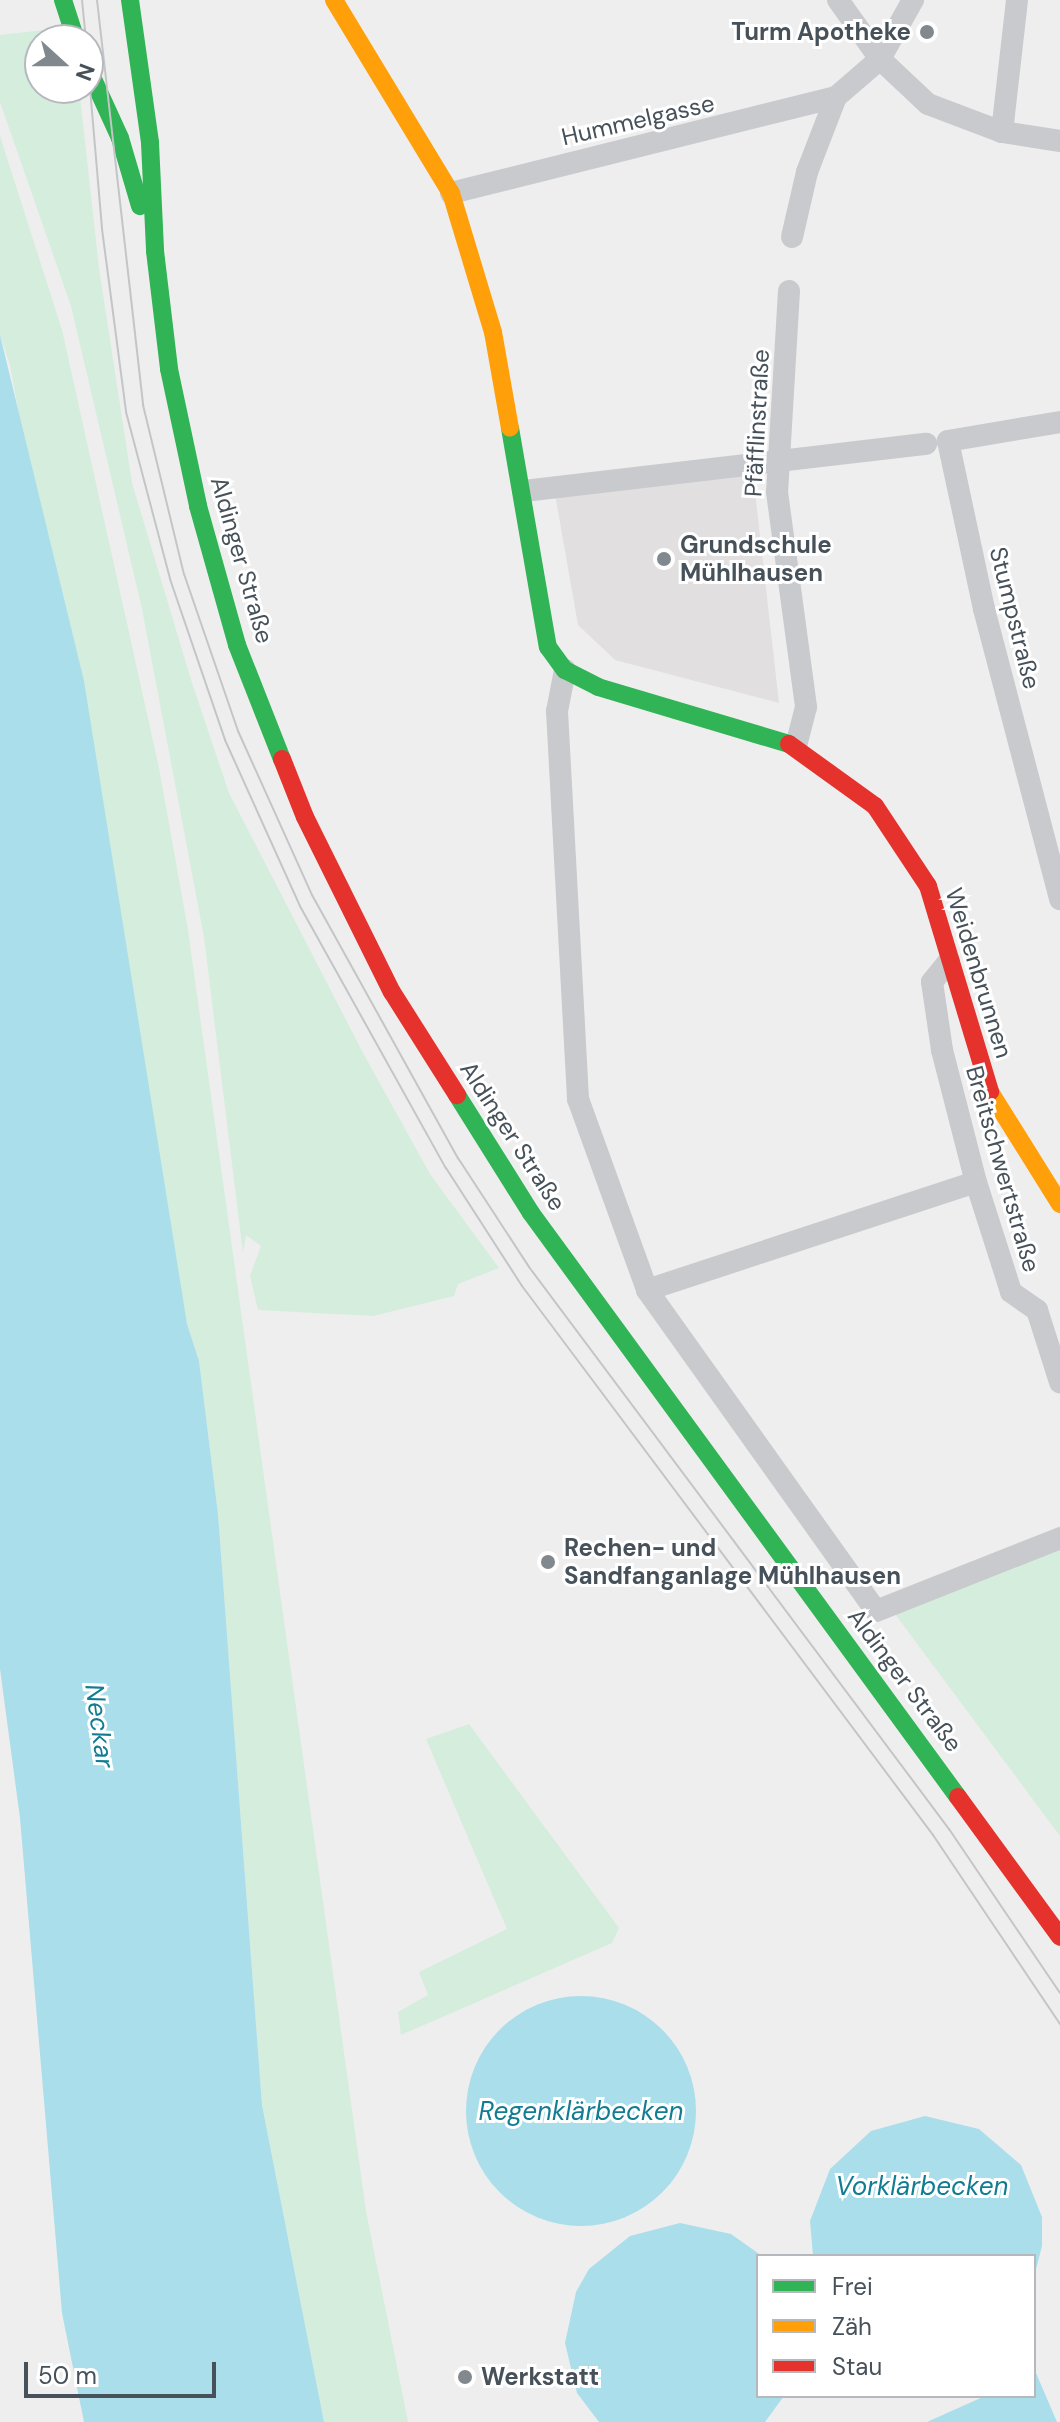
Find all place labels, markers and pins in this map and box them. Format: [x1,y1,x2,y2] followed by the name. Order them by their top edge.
[731,18,911,46] place label: Turm Apotheke
[918,23,936,41] marker: Turm Apotheke
[680,531,832,587] place label: Grundschule Mühlhausen
[655,550,673,568] marker: Grundschule Mühlhausen
[564,1534,901,1590] place label: Rechen- und Sandfanganlage Mühlhausen
[539,1553,557,1571] marker: Rechen- und Sandfanganlage Mühlhausen
[481,2363,599,2391] place label: Werkstatt
[456,2368,474,2386] marker: Werkstatt

